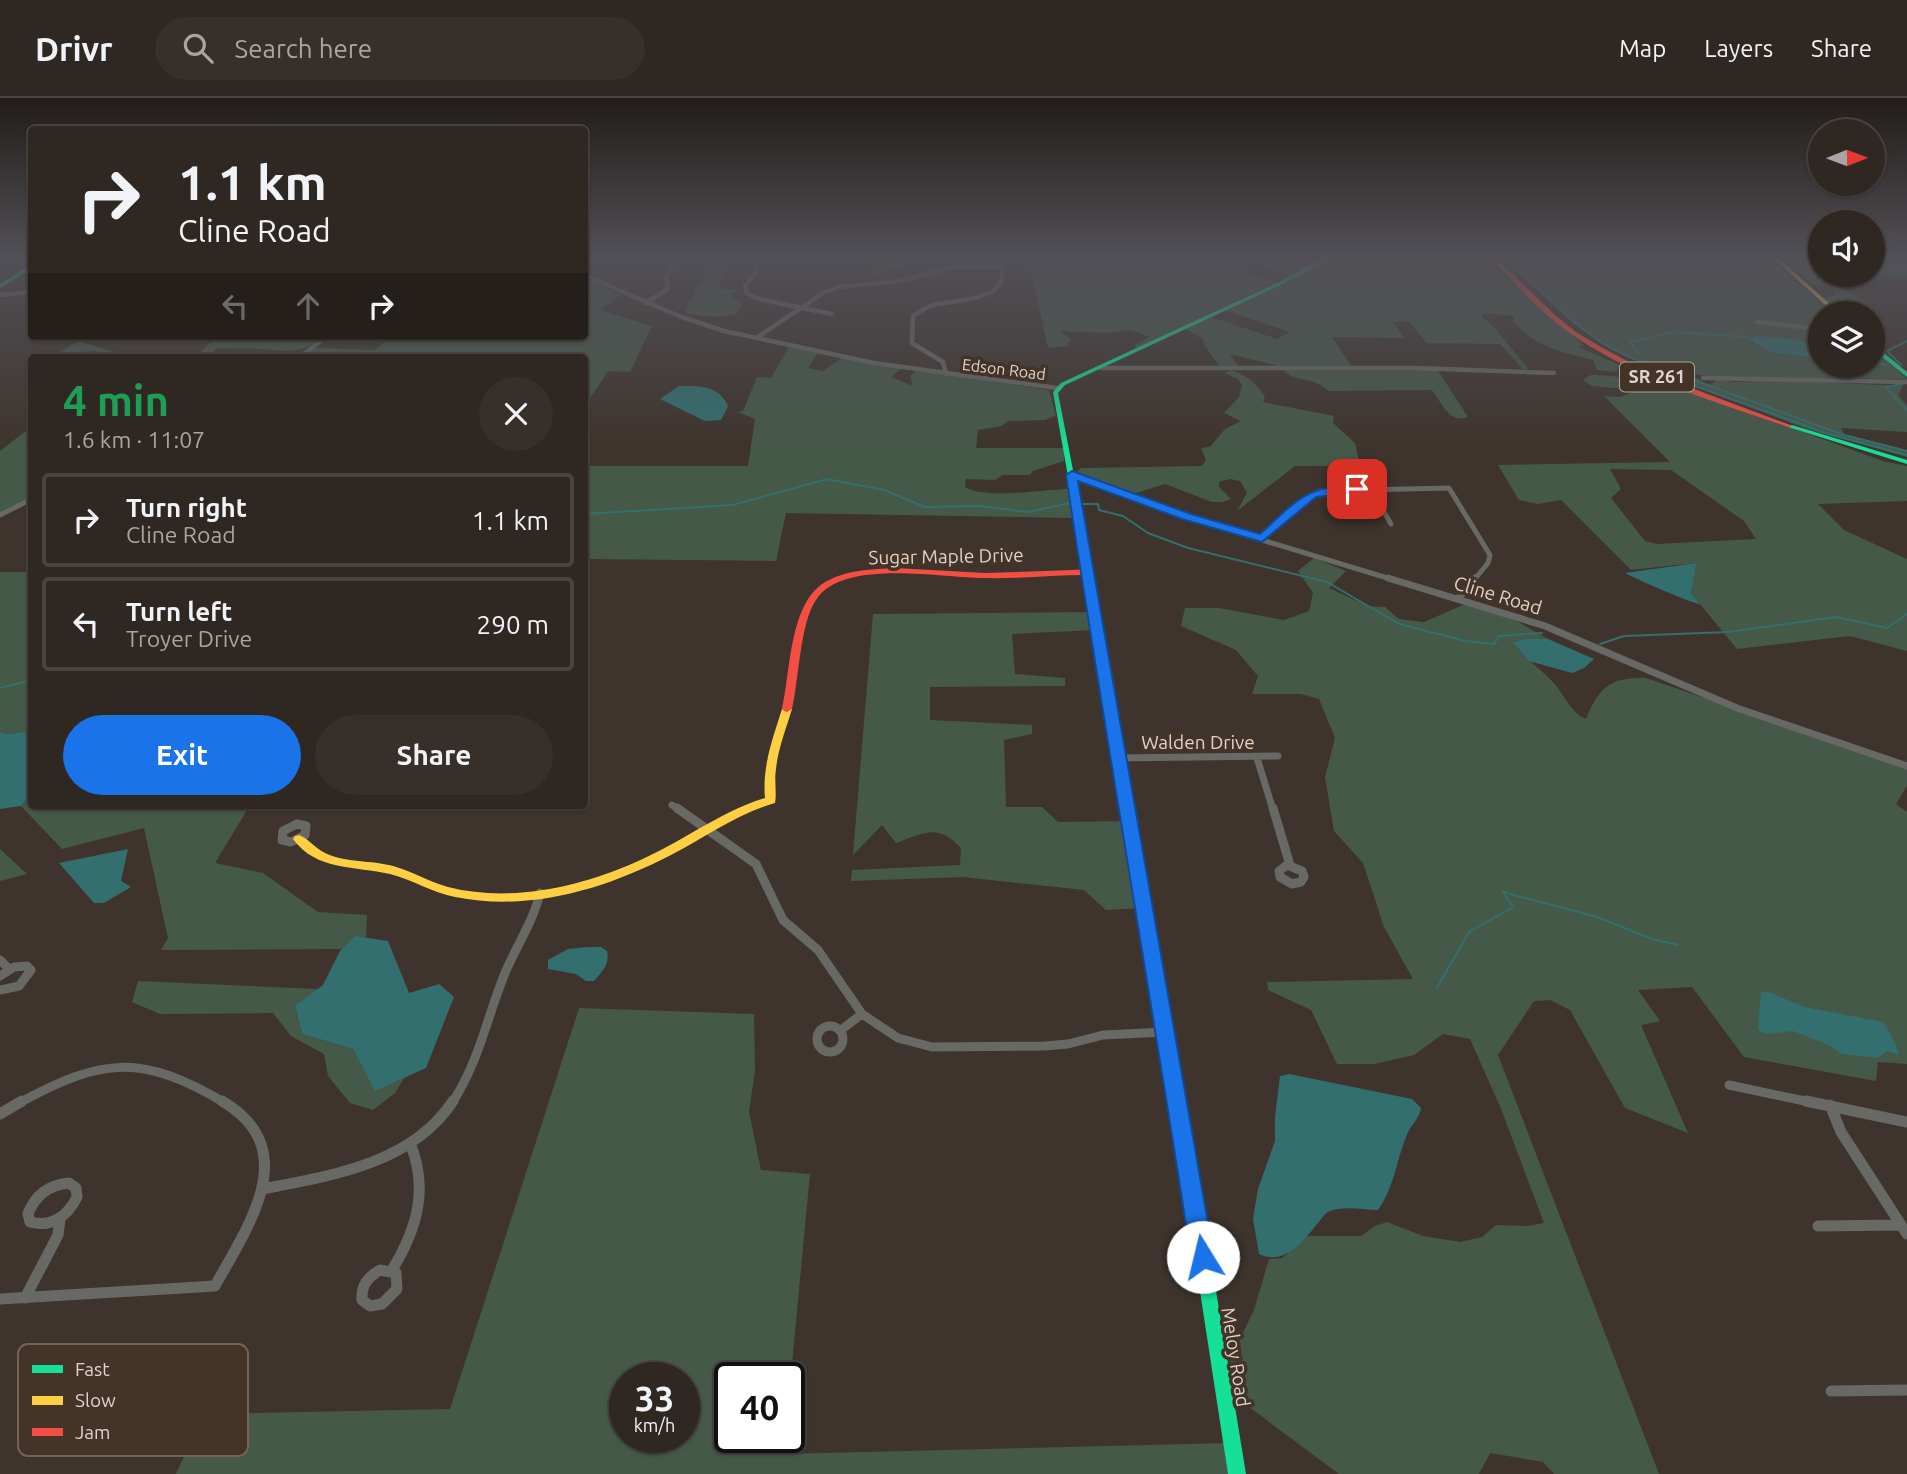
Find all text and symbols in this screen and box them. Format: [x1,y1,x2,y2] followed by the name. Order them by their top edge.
[155,17,645,80] search box
[179,29,217,67] icon: search
[35,30,113,67] text: Drivr
[235,34,372,63] text: Search here
[1619,35,1666,62] text: Map
[1704,35,1773,62] text: Layers
[1811,35,1872,62] text: Share
[1808,119,1885,196] north arrow
[1808,119,1885,378] map controls
[63,154,154,245] icon: right
[178,154,327,209] text: 1.1 km
[1808,210,1885,287] button: sound
[178,212,331,248] text: Cline Road
[216,287,254,325] icon: left
[289,287,327,325] icon: ahead
[362,287,400,325] icon: right
[1808,301,1885,378] button: layers
[961,355,1047,383] street label: Edson Road
[1620,362,1694,391] road number: SR 261
[63,377,169,424] text: 4 min
[479,377,553,451] button: close
[63,427,205,452] text: 1.6 km · 11:07
[1327,459,1387,519] pin
[1338,470,1376,508] icon: arrive
[126,493,247,522] text: Turn right
[67,501,105,539] icon: right
[472,506,549,535] text: 1.1 km
[126,522,236,547] text: Cline Road
[868,544,1024,568] street label: Sugar Maple Drive
[1451,571,1545,619] street label: Cline Road
[126,597,232,626] text: Turn left
[67,605,105,643] icon: left
[477,610,549,639] text: 290 m
[126,626,252,651] text: Troyer Drive
[63,715,301,795] button: Exit
[315,715,553,795] button: Share
[1141,731,1255,753] street label: Walden Drive
[1166,1220,1240,1294] position arrow
[1217,1306,1255,1408] street label: Meloy Road
[18,1344,248,1456] legend
[75,1358,110,1380] text: Fast
[714,1362,805,1453] speed limit sign: 40
[635,1378,674,1418] text: 33
[75,1389,116,1411] text: Slow
[634,1415,675,1435] text: km/h
[75,1421,111,1443] text: Jam

